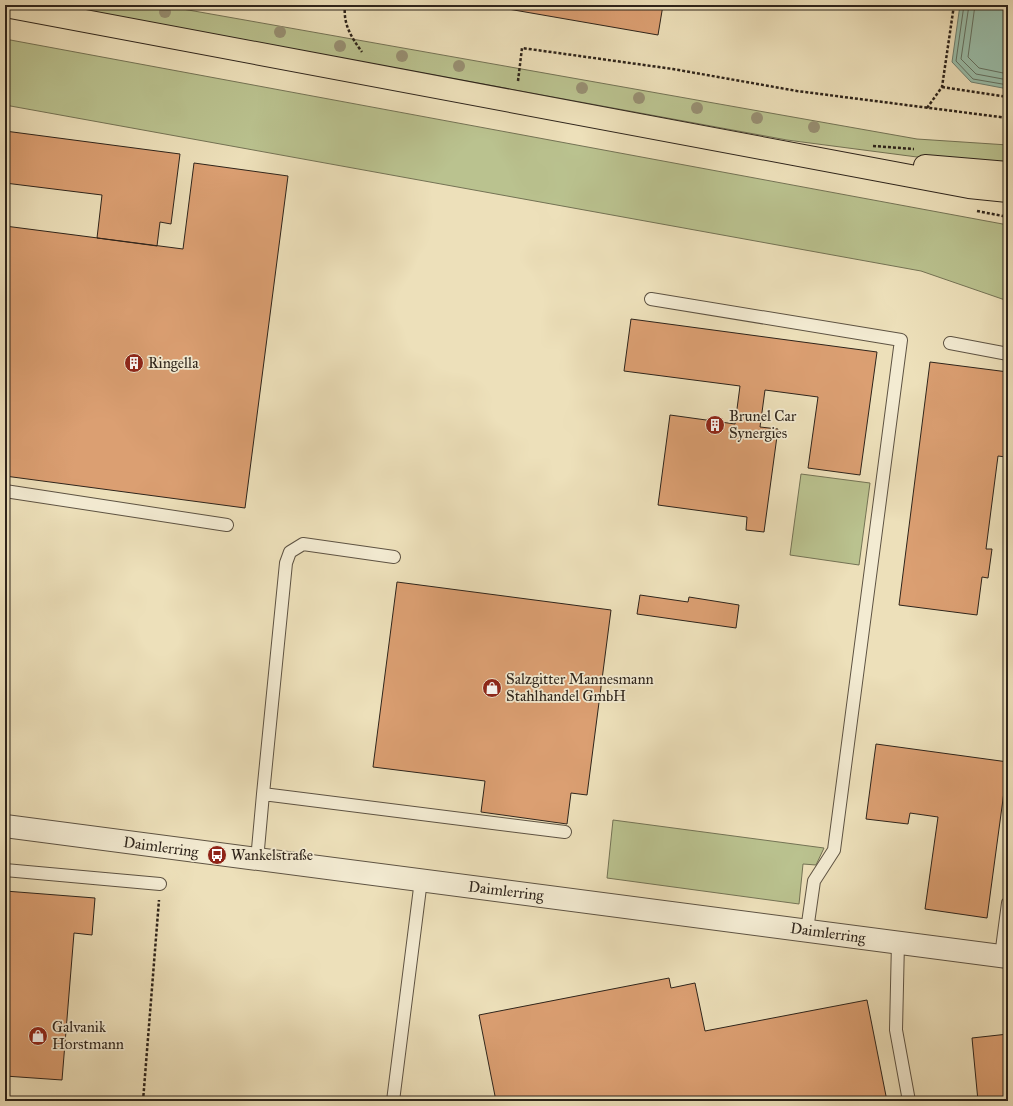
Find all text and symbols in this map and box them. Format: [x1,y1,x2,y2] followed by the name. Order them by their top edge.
[123,352,145,374] building icon: Ringella
[148,354,199,372] place label: Ringella
[729,407,797,442] place label: Brunel Car Synergies
[704,414,726,436] building icon: Brunel Car Synergies
[506,670,654,705] place label: Salzgitter Mannesmann Stahlhandel GmbH
[481,677,503,699] shop icon: Salzgitter Mannesmann Stahlhandel GmbH
[122,833,201,861] street label: Daimlerring
[206,844,228,866] bus stop icon: Wankelstraße
[231,846,313,864] place label: Wankelstraße
[467,877,546,905] street label: Daimlerring
[789,919,868,947] street label: Daimlerring
[52,1018,124,1053] place label: Galvanik Horstmann
[27,1025,49,1047] shop icon: Galvanik Horstmann

